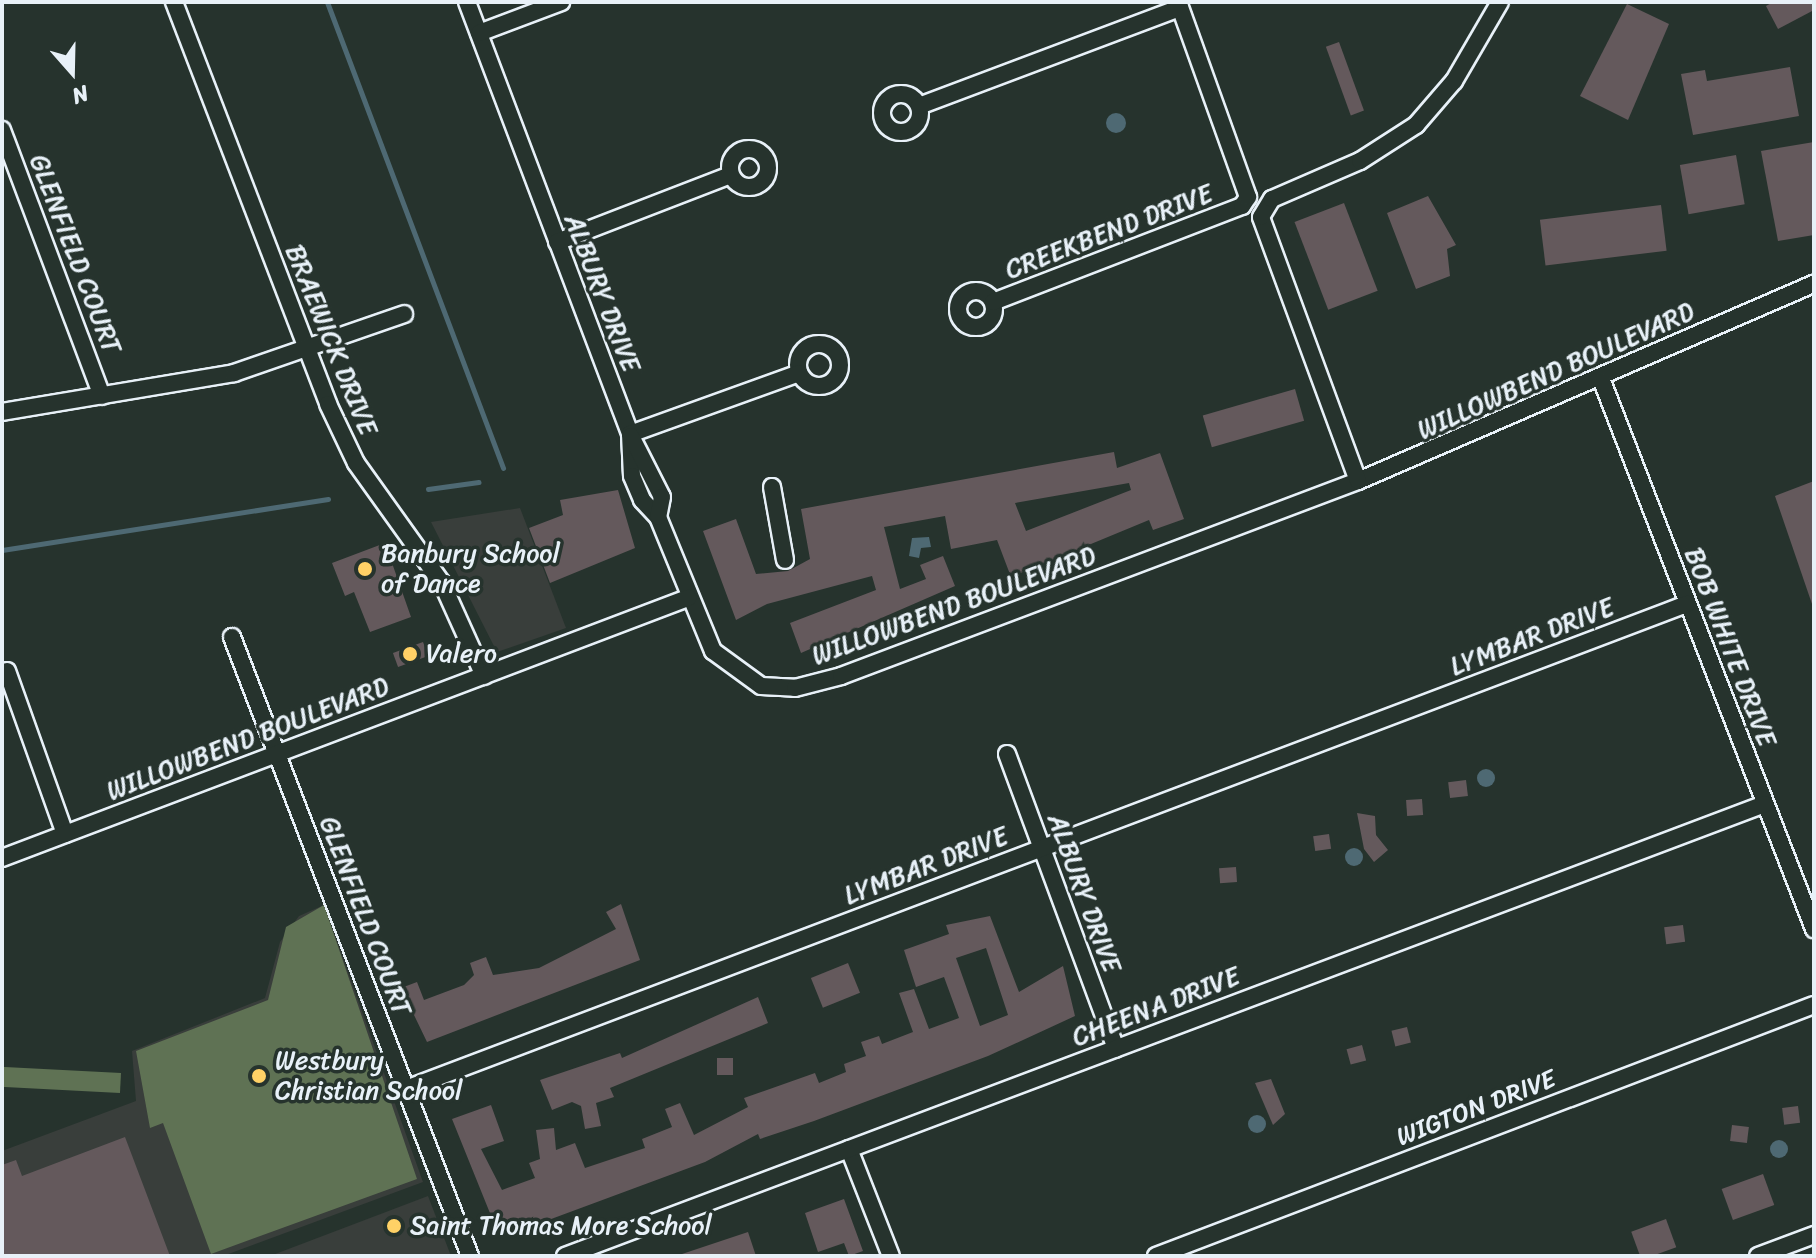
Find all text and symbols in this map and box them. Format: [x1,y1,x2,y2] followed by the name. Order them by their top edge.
[32,32,112,112] north arrow
[67,74,94,116] text: N
[23,150,127,358] street label: GLENFIELD COURT
[1001,178,1217,286] street label: CREEKBEND DRIVE
[557,208,647,378] street label: ALBURY DRIVE
[279,240,383,440] street label: BRAEWICK DRIVE
[1411,295,1701,447] street label: WILLOWBEND BOULEVARD
[381,538,560,600] place label: Banbury School of Dance
[806,539,1102,673] street label: WILLOWBEND BOULEVARD
[1678,543,1782,751] street label: BOB WHITE DRIVE
[356,560,374,578] marker: Banbury School of Dance
[1445,591,1619,683] street label: LYMBAR DRIVE
[426,638,497,670] place label: Valero
[401,645,419,663] marker: Valero
[101,670,395,808] street label: WILLOWBEND BOULEVARD
[1040,807,1128,979] street label: ALBURY DRIVE
[313,812,417,1020] street label: GLENFIELD COURT
[839,820,1013,912] street label: LYMBAR DRIVE
[1068,961,1244,1053] street label: CHEENA DRIVE
[275,1045,462,1106] place label: Westbury Christian School
[1390,1063,1562,1153] street label: WIGTON DRIVE
[250,1067,268,1085] marker: Westbury Christian School
[410,1210,712,1242] place label: Saint Thomas More School
[385,1217,403,1235] marker: Saint Thomas More School

